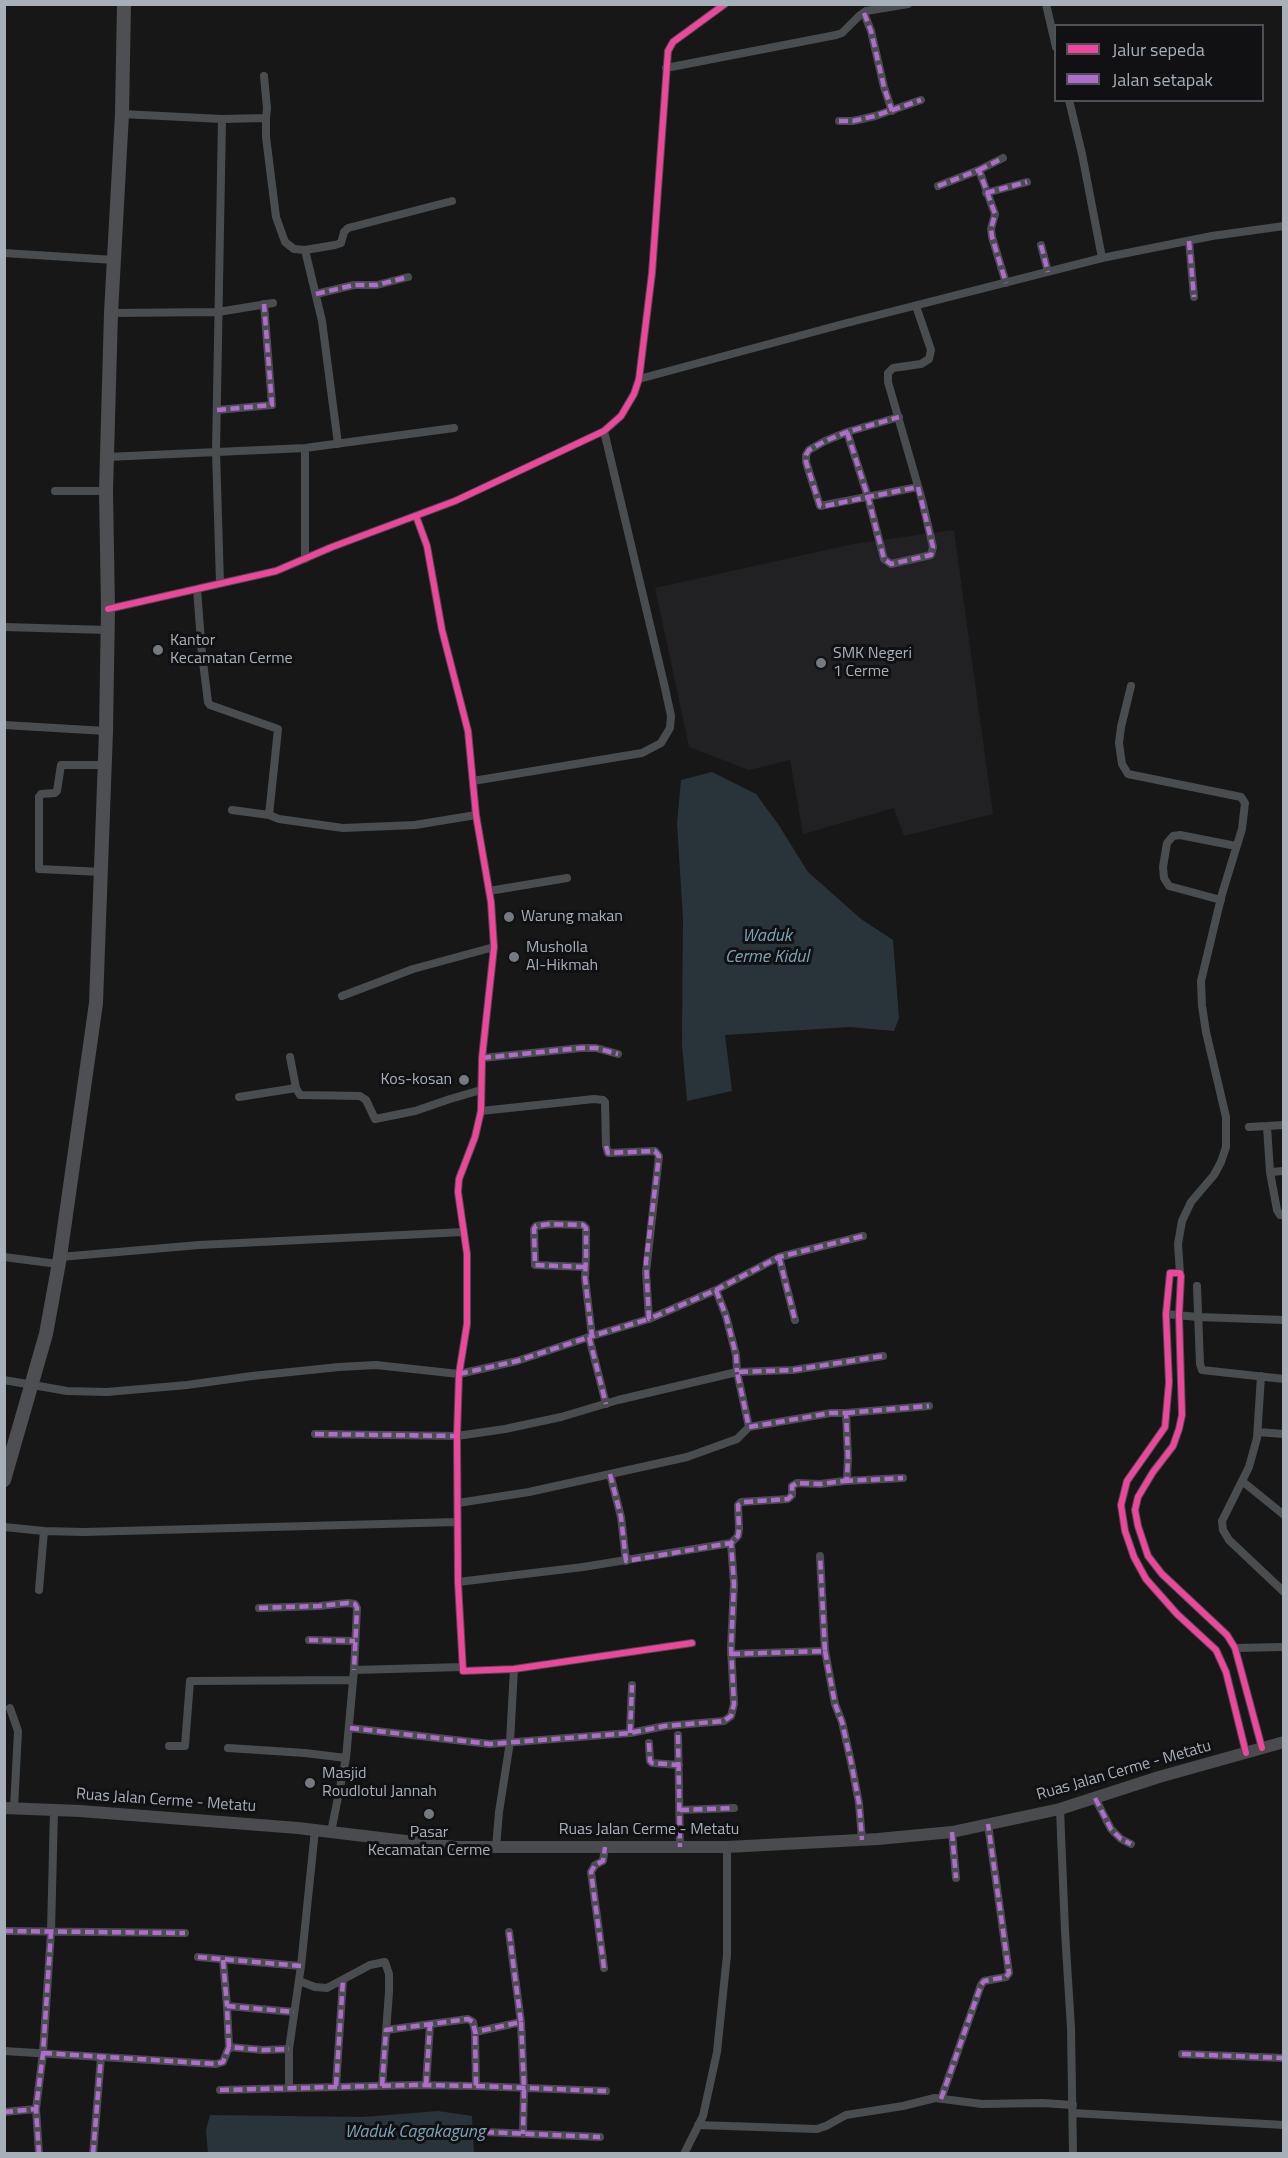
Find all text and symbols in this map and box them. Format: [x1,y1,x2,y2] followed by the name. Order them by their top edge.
[1054,24,1264,102] legend
[1112,36,1205,63] text: Jalur sepeda
[1112,66,1213,93] text: Jalan setapak
[170,631,293,669] place label: Kantor Kecamatan Cerme
[151,643,165,657] marker: Kantor Kecamatan Cerme
[833,644,912,682] place label: SMK Negeri 1 Cerme
[814,656,828,670] marker: SMK Negeri 1 Cerme
[521,907,623,927] place label: Warung makan
[502,910,516,924] marker: Warung makan
[725,926,809,968] water label: Waduk Cerme Kidul
[526,938,598,976] place label: Musholla Al-Hikmah
[507,950,521,964] marker: Musholla Al-Hikmah
[380,1070,452,1090] place label: Kos-kosan
[457,1073,471,1087] marker: Kos-kosan
[1035,1737,1213,1805] street label: Ruas Jalan Cerme - Metatu
[322,1764,437,1802] place label: Masjid Roudlotul Jannah
[303,1776,317,1790] marker: Masjid Roudlotul Jannah
[75,1785,257,1817] street label: Ruas Jalan Cerme - Metatu
[422,1807,436,1821] marker: Pasar Kecamatan Cerme
[559,1820,739,1840] street label: Ruas Jalan Cerme - Metatu
[368,1823,490,1861] place label: Pasar Kecamatan Cerme
[345,2122,485,2144] water label: Waduk Cagakagung

